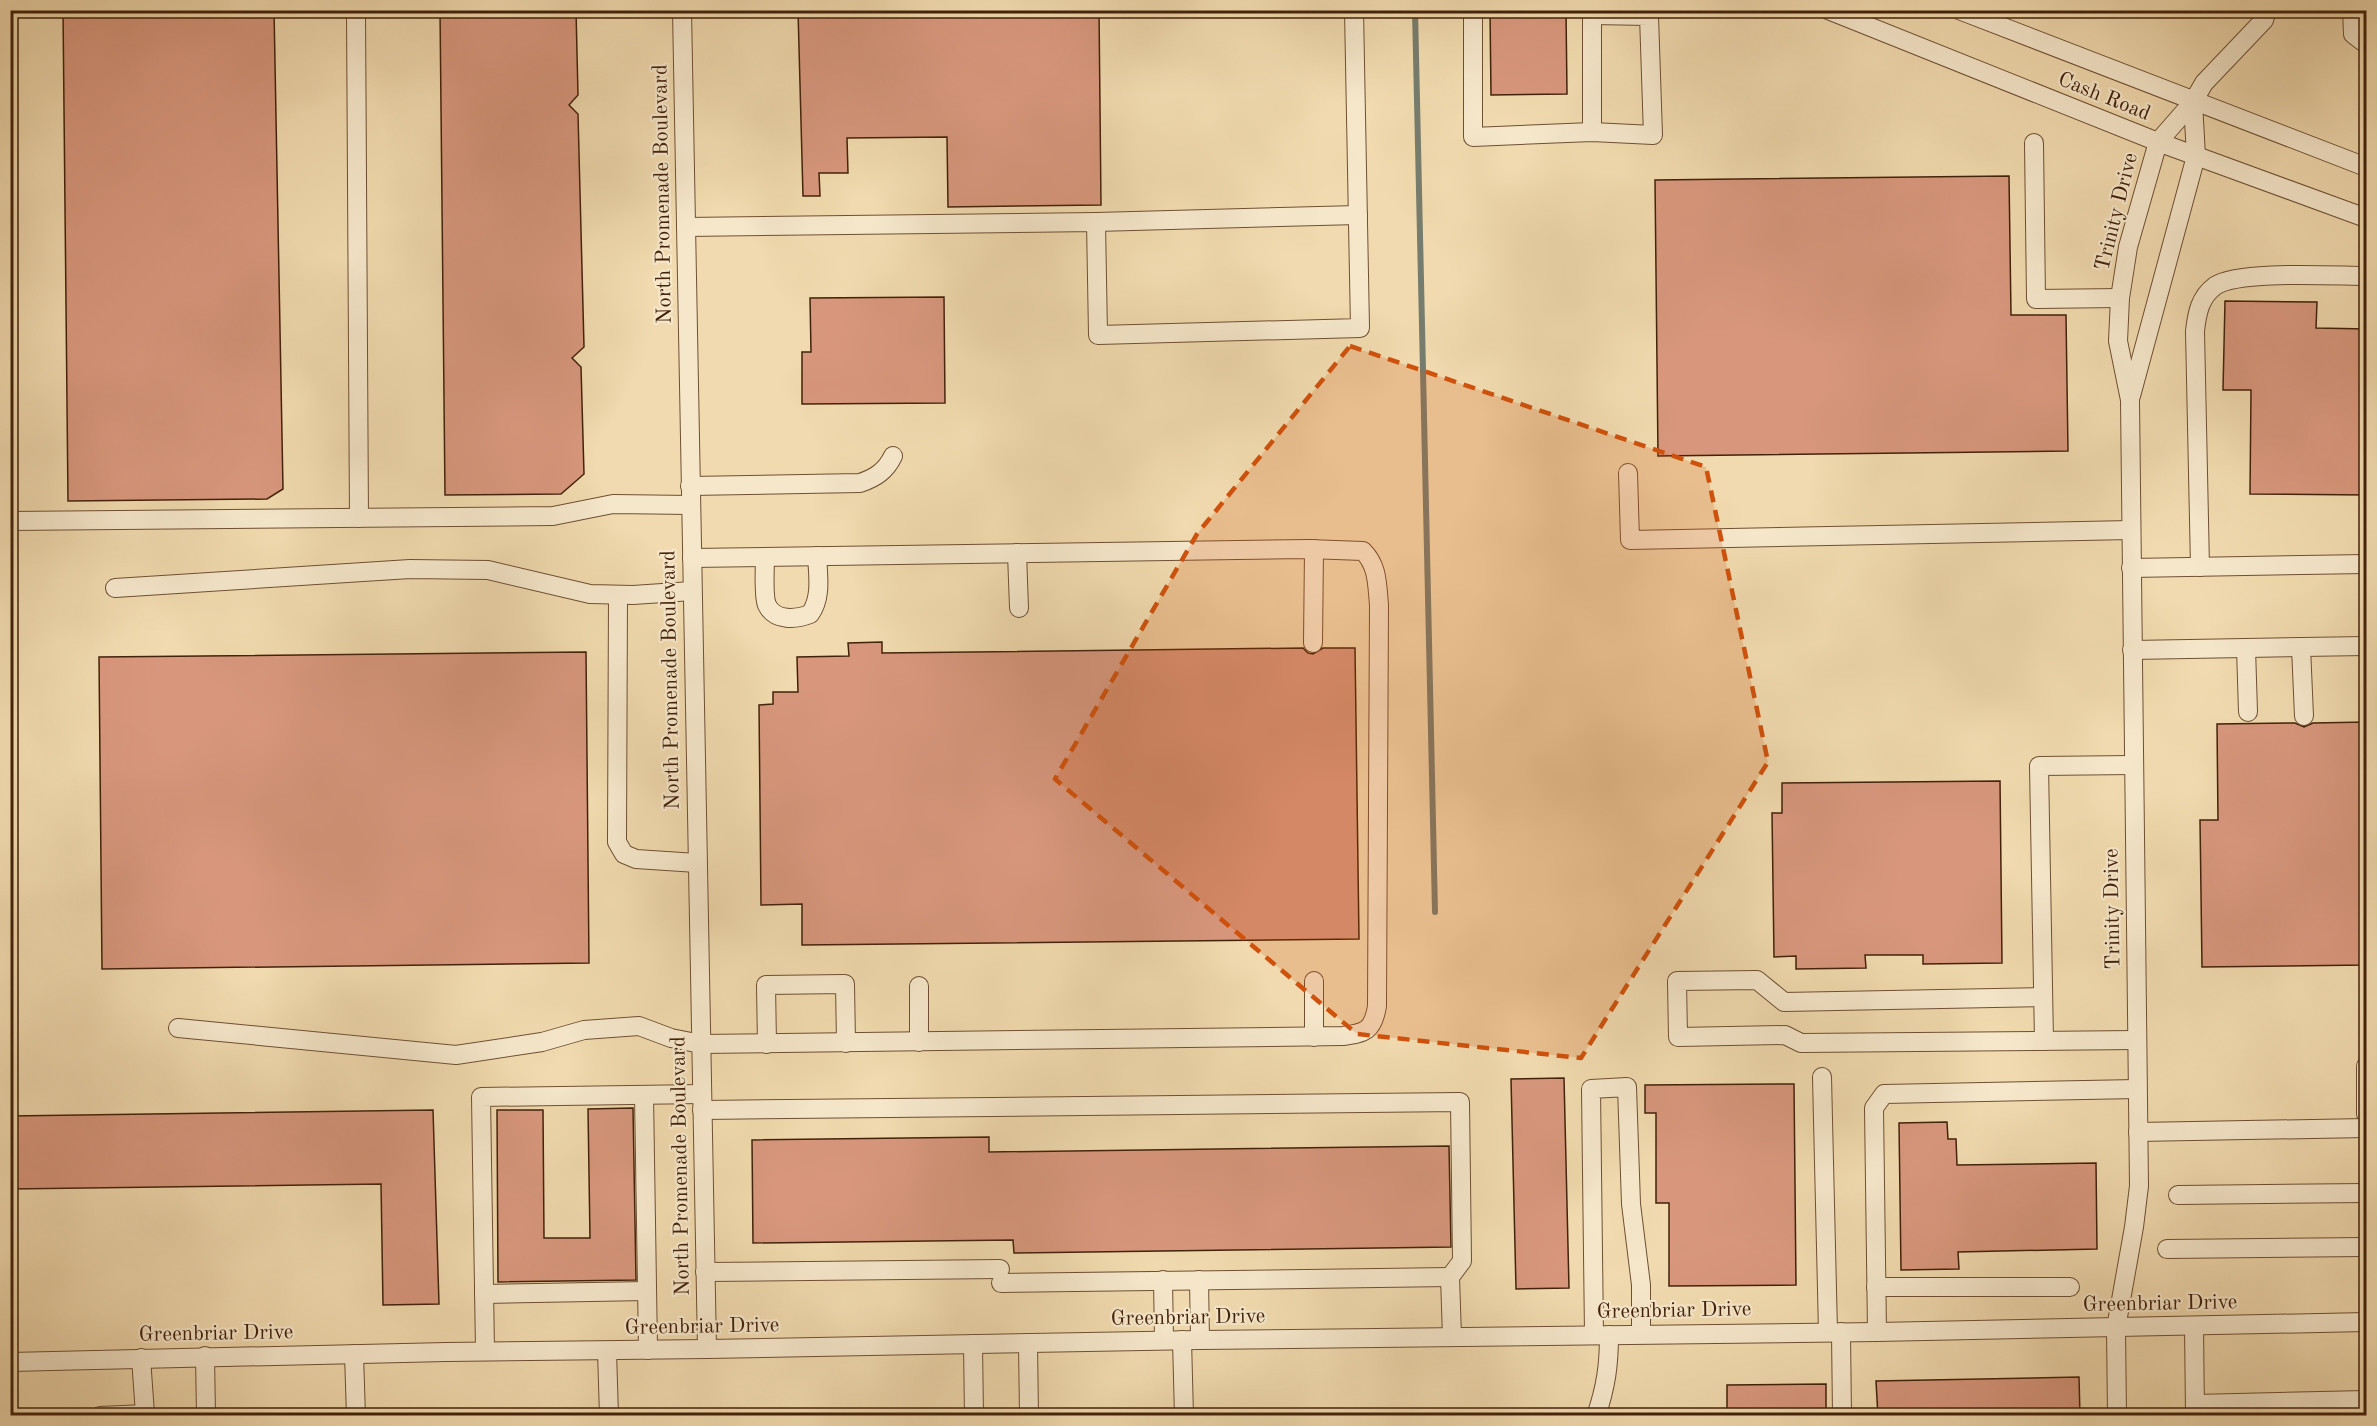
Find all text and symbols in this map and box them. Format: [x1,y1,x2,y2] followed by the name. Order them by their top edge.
[650,64,676,324] street label: North Promenade Boulevard
[2055,69,2153,125] street label: Cash Road
[2092,151,2142,273] street label: Trinity Drive
[658,550,684,810] street label: North Promenade Boulevard
[2101,848,2125,970] street label: Trinity Drive
[668,1036,694,1296] street label: North Promenade Boulevard
[2082,1292,2238,1316] street label: Greenbriar Drive
[1596,1299,1752,1323] street label: Greenbriar Drive
[1110,1306,1266,1330] street label: Greenbriar Drive
[624,1315,780,1339] street label: Greenbriar Drive
[138,1322,294,1346] street label: Greenbriar Drive

